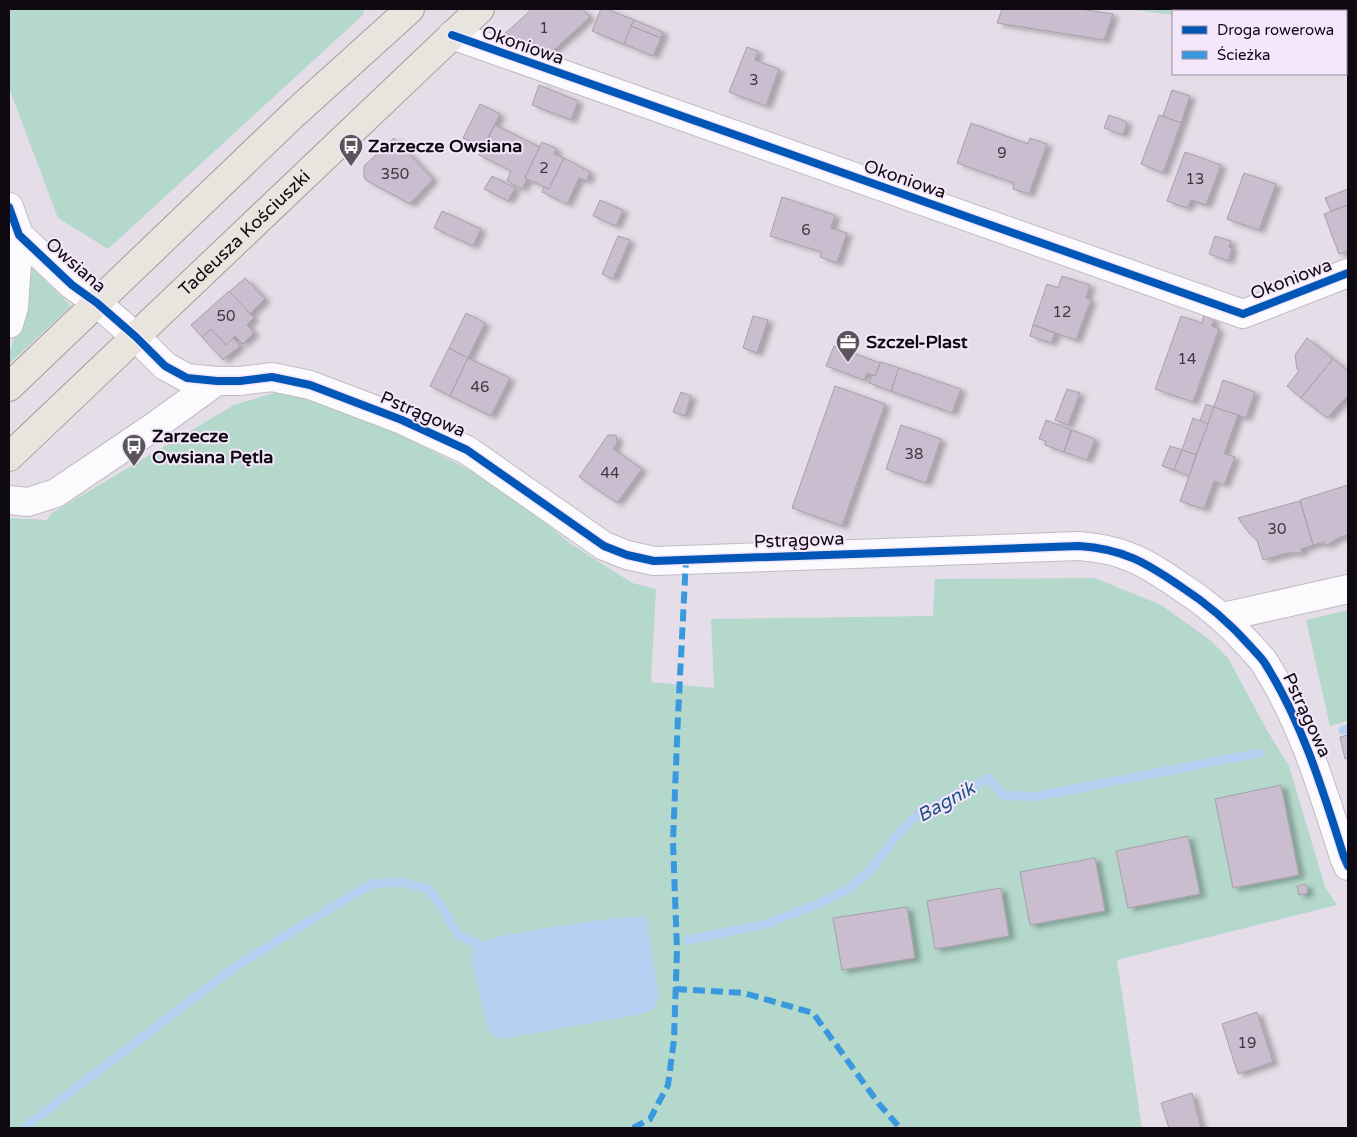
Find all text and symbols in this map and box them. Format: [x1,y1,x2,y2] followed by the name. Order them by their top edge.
[1172,10,1347,75] legend
[539,19,549,37] house number: 1
[479,21,567,69] street label: Okoniowa
[1217,21,1334,39] text: Droga rowerowa
[1217,46,1270,64] text: Ścieżka
[749,71,759,89] house number: 3
[338,133,364,167] bus stop icon: Zarzecze Owsiana
[368,135,522,157] place label: Zarzecze Owsiana
[997,144,1007,162] house number: 9
[861,155,949,203] street label: Okoniowa
[539,159,549,177] house number: 2
[174,165,315,301] street label: Tadeusza Kościuszki
[381,165,409,183] house number: 350
[1186,170,1204,188] house number: 13
[801,221,811,239] house number: 6
[41,233,111,297] street label: Owsiana
[1247,253,1335,305] street label: Okoniowa
[1053,303,1071,321] house number: 12
[217,307,235,325] house number: 50
[835,329,861,363] office icon: Szczel-Plast
[866,331,968,353] place label: Szczel-Plast
[1178,350,1196,368] house number: 14
[471,378,489,396] house number: 46
[377,386,469,442] street label: Pstrągowa
[152,425,273,468] place label: Zarzecze Owsiana Pętla
[121,433,147,467] bus stop icon: Zarzecze Owsiana Pętla
[905,445,923,463] house number: 38
[601,464,619,482] house number: 44
[1268,520,1286,538] house number: 30
[753,527,845,553] street label: Pstrągowa
[1278,669,1336,761] street label: Pstrągowa
[913,776,980,827] water label: Bagnik
[1238,1034,1256,1052] house number: 19

